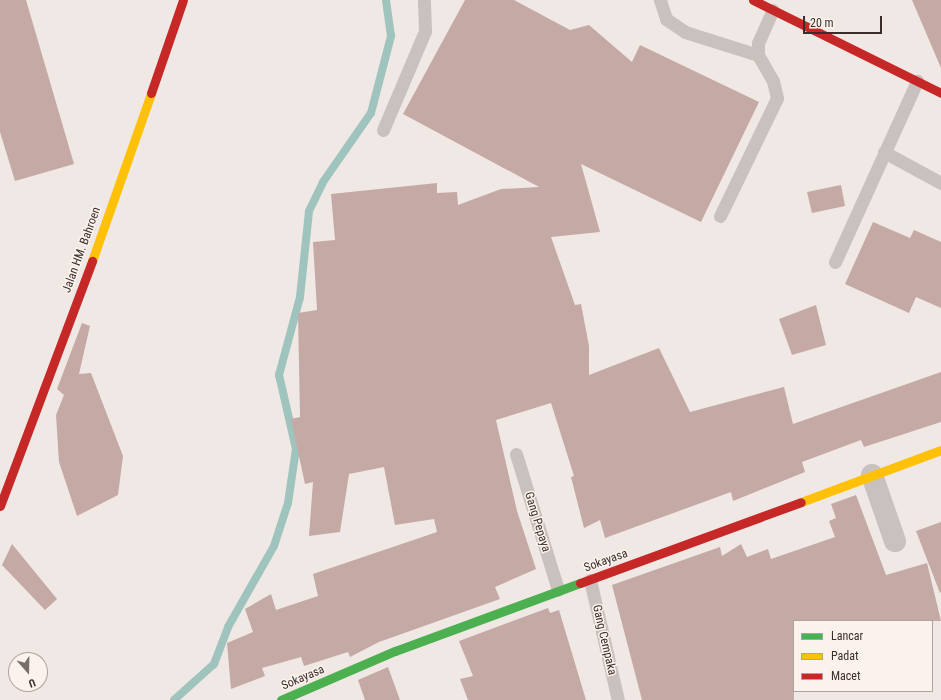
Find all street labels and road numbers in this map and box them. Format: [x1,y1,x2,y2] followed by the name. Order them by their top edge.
[60,205,104,295] street label: Jalan HM. Bahroen
[521,490,553,554] street label: Gang Pepaya
[582,547,630,575] street label: Sokayasa
[589,603,619,677] street label: Gang Cempaka
[279,663,327,693] street label: Sokayasa

